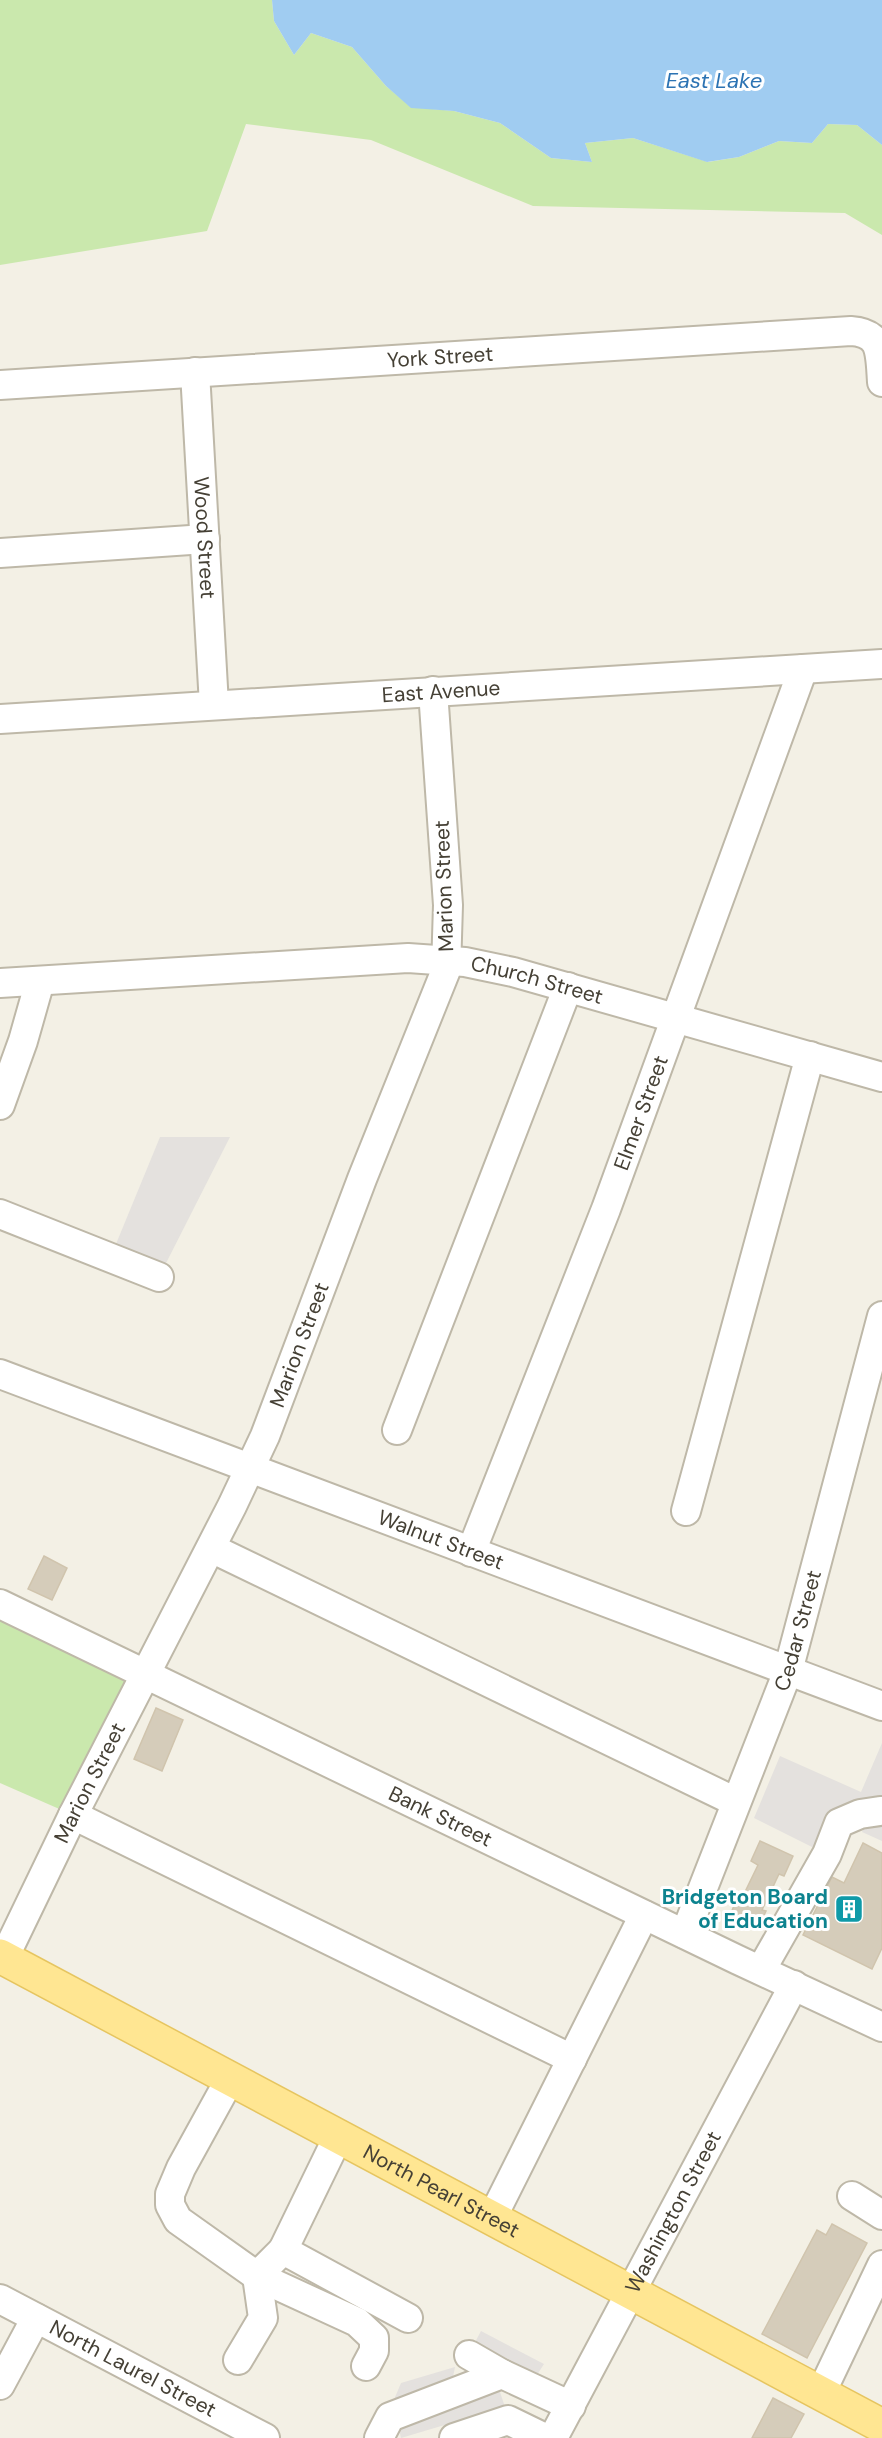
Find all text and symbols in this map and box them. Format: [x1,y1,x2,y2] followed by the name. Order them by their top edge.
[666,66,762,95] water label: East Lake
[386,340,494,374] street label: York Street
[187,476,222,600] street label: Wood Street
[381,674,501,709] street label: East Avenue
[428,820,460,952] street label: Marion Street
[468,950,606,1011] street label: Church Street
[607,1052,675,1174] street label: Elmer Street
[263,1278,336,1411] street label: Marion Street
[374,1503,508,1576] street label: Walnut Street
[767,1567,828,1695] street label: Cedar Street
[48,1718,132,1848] street label: Marion Street
[384,1780,497,1853] street label: Bank Street
[662,1883,828,1935] place label: Bridgeton Board of Education
[833,1893,865,1925] building icon: Bridgeton Board of Education
[619,2126,728,2298] street label: Washington Street
[358,2138,524,2244] street label: North Pearl Street
[45,2313,221,2424] street label: North Laurel Street

